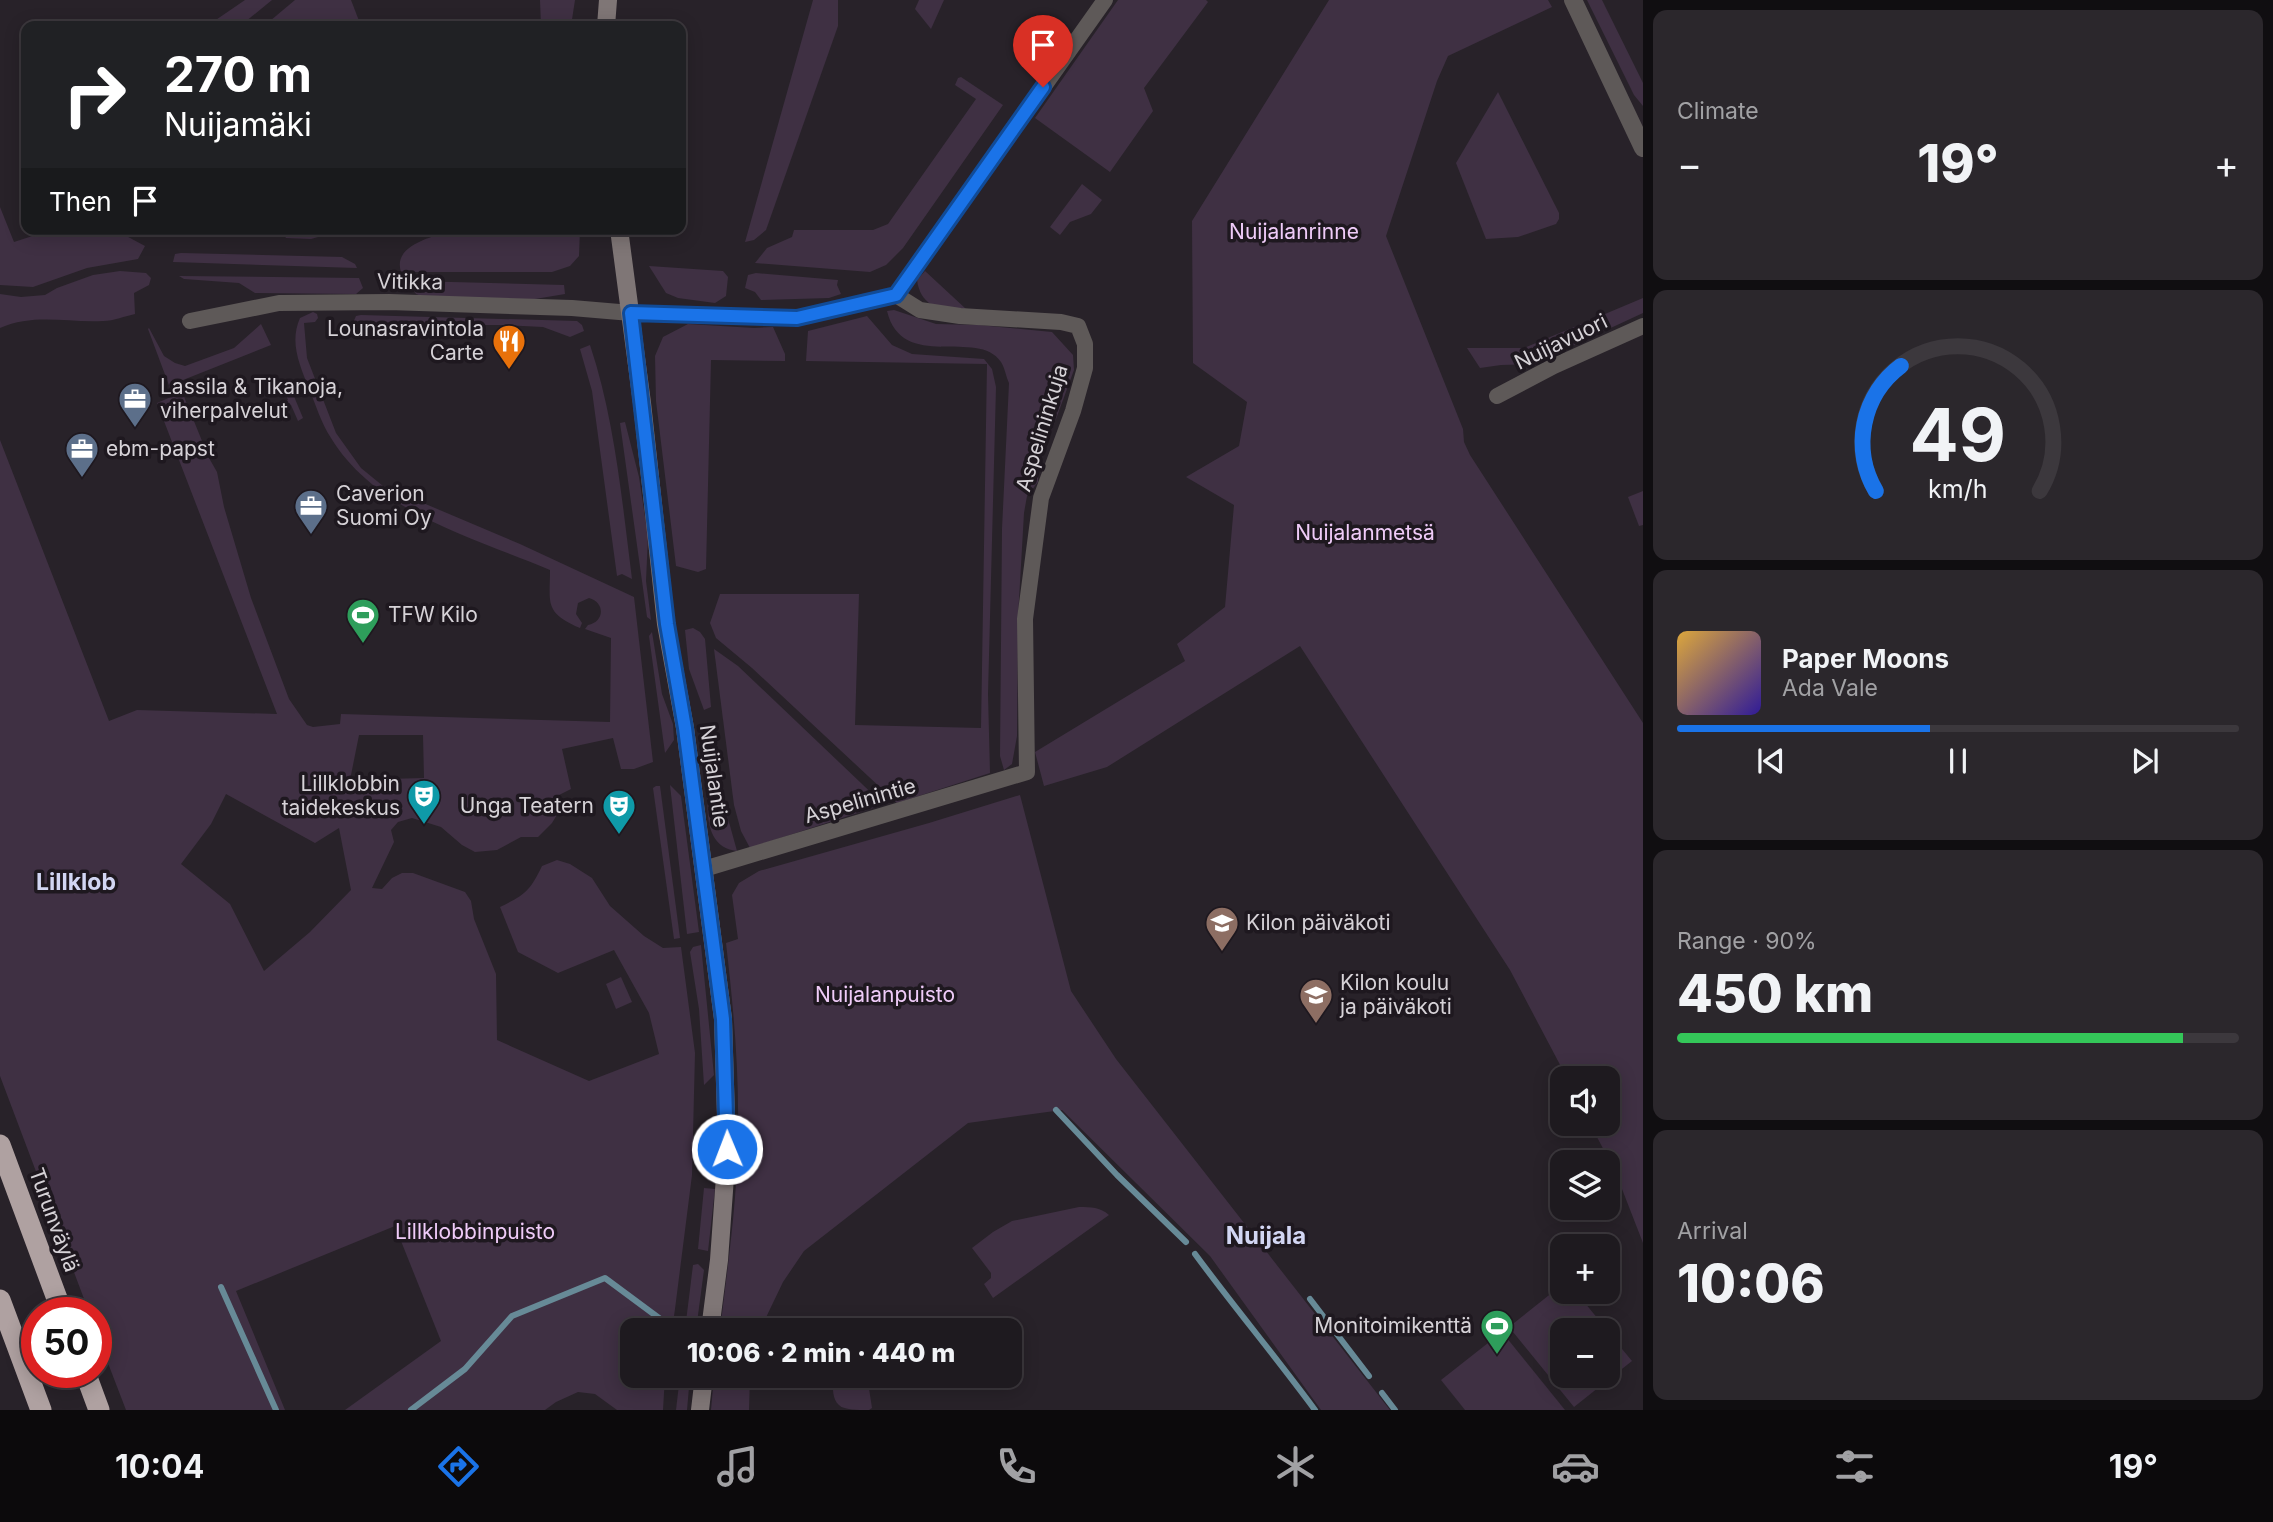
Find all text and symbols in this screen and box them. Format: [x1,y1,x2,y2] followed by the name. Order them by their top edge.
[1013,15,1073,87] pin
[1024,26,1062,64] icon: arrive
[164,45,312,104] text: 270 m
[49,49,140,140] icon: right
[1677,97,1759,125] text: Climate
[164,105,312,144] text: Nuijamäki
[1917,132,1999,195] text: 19°
[1677,141,1702,187] text: −
[2214,141,2239,187] text: +
[126,182,164,220] icon: arrive
[49,186,112,217] text: Then
[1229,219,1359,244] park label: Nuijalanrinne
[377,268,443,295] street label: Vitikka
[1510,308,1611,375] street label: Nuijavuori
[327,316,484,365] place label: Lounasravintola Carte
[490,322,528,371] restaurant icon: Lounasravintola Carte
[1010,361,1073,494] street label: Aspelininkuja
[160,374,343,423] place label: Lassila & Tikanoja, viherpalvelut
[116,380,154,429] office icon: Lassila & Tikanoja, viherpalvelut
[1910,390,2006,479] text: 49
[63,430,101,479] office icon: ebm-papst
[106,436,215,461] place label: ebm-papst
[1928,474,1988,504] text: km/h
[336,481,432,530] place label: Caverion Suomi Oy
[292,487,330,536] office icon: Caverion Suomi Oy
[1295,520,1435,545] park label: Nuijalanmetsä
[344,596,382,645] sports icon: TFW Kilo
[388,602,478,627] place label: TFW Kilo
[1782,643,1949,674] text: Paper Moons
[1782,674,1878,702] text: Ada Vale
[695,723,734,829] street label: Nuijalantie
[1752,742,1790,780] icon: previous
[1939,742,1977,780] icon: pause
[2126,742,2164,780] icon: next
[282,771,400,820] place label: Lillklobbin taidekeskus
[801,773,919,828] street label: Aspelinintie
[405,777,443,826] theatre icon: Lillklobbin taidekeskus
[600,787,638,836] theatre icon: Unga Teatern
[460,793,594,818] place label: Unga Teatern
[36,868,116,896] district label: Lillklob
[1203,904,1241,953] school or university icon: Kilon päiväkoti
[1246,910,1391,935] place label: Kilon päiväkoti
[1677,927,1817,955] text: Range · 90%
[1677,962,1873,1025] text: 450 km
[1339,970,1452,1019] place label: Kilon koulu ja päiväkoti
[1297,976,1335,1025] school or university icon: Kilon koulu ja päiväkoti
[815,982,955,1007] park label: Nuijalanpuisto
[1550,1066,1620,1388] map controls
[1550,1066,1620,1136] button: sound
[690,1112,764,1186] position arrow
[1550,1150,1620,1220] button: layers
[24,1164,85,1275] street label: Turunväylä
[1677,1217,1748,1245] text: Arrival
[395,1219,555,1244] park label: Lillklobbinpuisto
[1226,1221,1306,1250] district label: Nuijala
[1550,1234,1620,1304] button: +
[1677,1252,1825,1315] text: 10:06
[21,1297,112,1388] speed limit sign: 50
[1478,1307,1516,1356] sports icon: Monitoimikenttä
[1314,1313,1472,1338] place label: Monitoimikenttä
[1550,1318,1620,1388] button: −
[687,1337,955,1368] text: 10:06 · 2 min · 440 m
[434,1442,483,1491] icon: directions
[713,1442,762,1491] icon: music
[992,1442,1041,1491] icon: phone
[1271,1442,1320,1491] icon: climate
[1551,1442,1600,1491] icon: car
[1830,1442,1879,1491] icon: filters
[115,1447,204,1486] text: 10:04
[2109,1447,2158,1486] text: 19°

